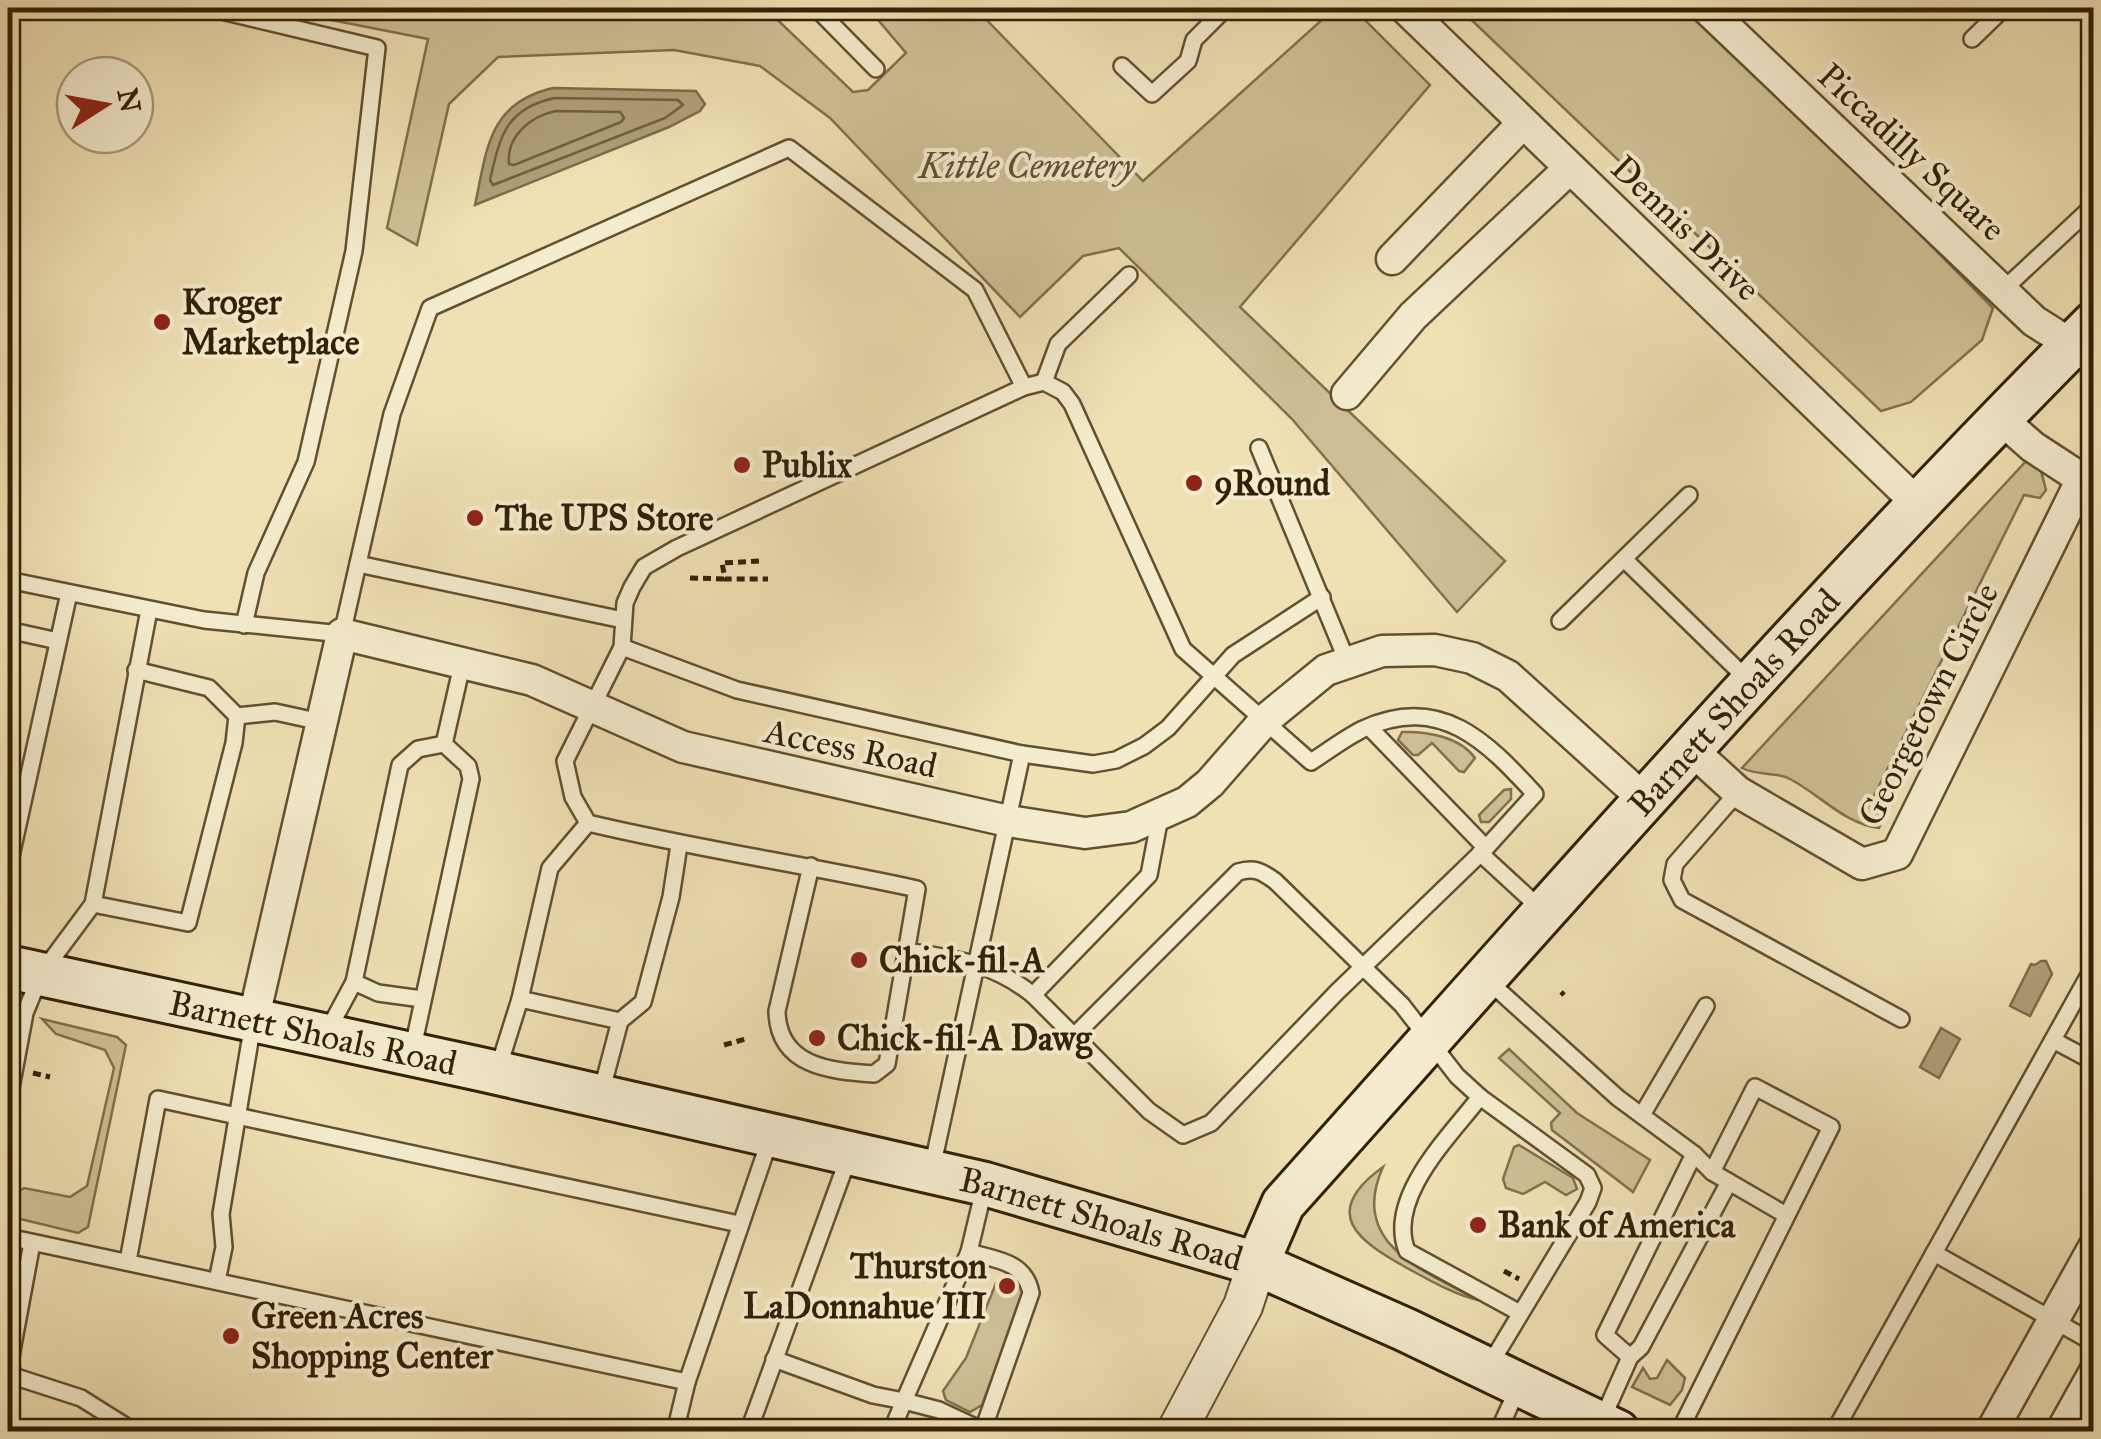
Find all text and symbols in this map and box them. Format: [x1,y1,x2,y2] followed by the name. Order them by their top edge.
[1809,54,2014,250] street label: Piccadilly Square
[55,55,155,155] north arrow
[110,85,149,116] text: N
[917,145,1137,188] park label: Kittle Cemetery
[1602,147,1769,310] street label: Dennis Drive
[182,281,360,364] place label: Kroger Marketplace
[151,311,173,333] marker: Kroger Marketplace
[762,444,853,487] place label: Publix
[731,454,753,476] marker: Publix
[1214,462,1331,505] place label: 9Round
[1183,472,1205,494] marker: 9Round
[495,497,714,540] place label: The UPS Store
[464,507,486,529] marker: The UPS Store
[1849,576,2008,833] street label: Georgetown Circle
[1619,580,1850,825] street label: Barnett Shoals Road
[759,709,941,788] street label: Access Road
[879,939,1045,982] place label: Chick-fil-A
[848,949,870,971] marker: Chick-fil-A
[165,981,461,1085] street label: Barnett Shoals Road
[837,1017,1094,1060] place label: Chick-fil-A Dawg
[806,1027,828,1049] marker: Chick-fil-A Dawg
[955,1158,1248,1281] street label: Barnett Shoals Road
[1498,1204,1737,1247] place label: Bank of America
[1467,1214,1489,1236] marker: Bank of America
[743,1245,987,1328] place label: Thurston LaDonnahue III
[996,1275,1018,1297] marker: Thurston LaDonnahue III
[251,1295,494,1378] place label: Green Acres Shopping Center
[220,1325,242,1347] marker: Green Acres Shopping Center

